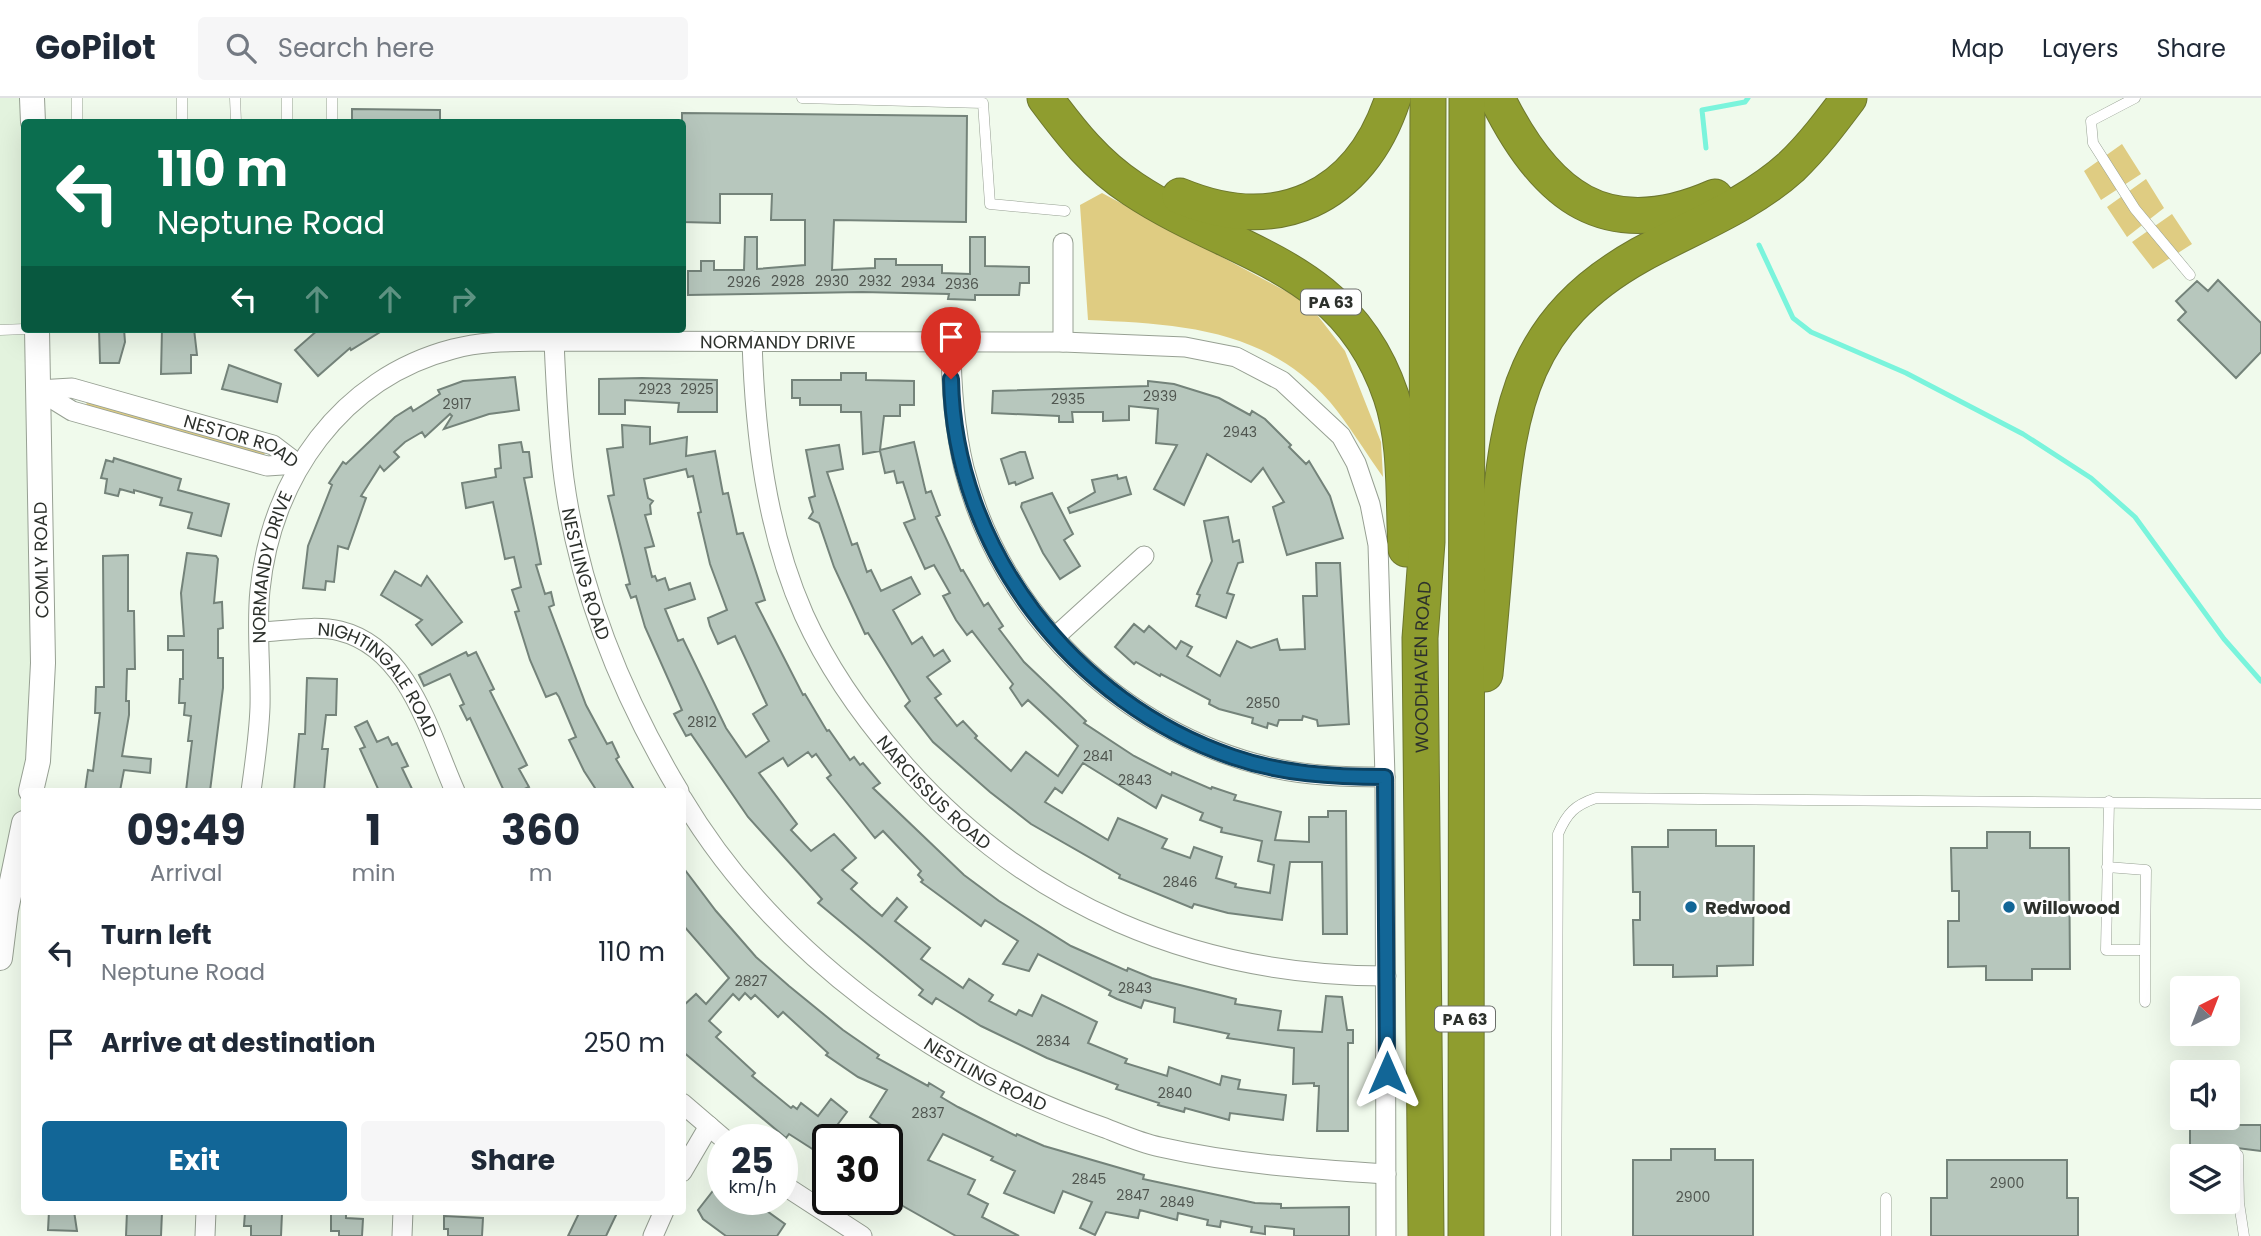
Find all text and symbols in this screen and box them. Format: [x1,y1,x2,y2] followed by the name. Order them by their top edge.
[198,17,688,80] search box
[35,24,156,71] text: GoPilot
[222,29,260,67] icon: search
[278,30,434,66] text: Search here
[1951,32,2004,65] text: Map
[2042,32,2118,65] text: Layers
[2156,32,2226,65] text: Share
[157,135,288,203] text: 110 m
[42,147,133,238] icon: left
[157,200,385,245] text: Neptune Road
[771,271,805,291] house number: 2928
[815,271,849,291] house number: 2930
[858,271,892,291] house number: 2932
[727,272,761,292] house number: 2926
[901,272,935,292] house number: 2934
[945,274,979,294] house number: 2936
[225,280,263,318] icon: left
[298,280,336,318] icon: ahead
[371,280,409,318] icon: ahead
[444,280,482,318] icon: right
[1301,290,1361,314] road number: PA 63
[921,307,981,379] pin
[932,318,970,356] icon: arrive
[700,329,856,354] street label: NORMANDY DRIVE
[638,379,672,399] house number: 2923
[680,379,714,399] house number: 2925
[1143,386,1177,406] house number: 2939
[1051,389,1085,409] house number: 2935
[443,394,472,414] house number: 2917
[181,408,305,473] street label: NESTOR ROAD
[1223,422,1257,442] house number: 2943
[246,487,298,644] street label: NORMANDY DRIVE
[27,501,55,619] street label: COMLY ROAD
[556,506,617,643] street label: NESTLING ROAD
[1407,580,1437,753] street label: WOODHAVEN ROAD
[317,616,444,741] street label: NIGHTINGALE ROAD
[1246,693,1280,713] house number: 2850
[687,712,717,732] house number: 2812
[871,729,997,855] street label: NARCISSUS ROAD
[1083,746,1113,766] house number: 2841
[1118,770,1152,790] house number: 2843
[126,801,246,860] text: 09:49
[366,801,381,860] text: 1
[501,801,581,860] text: 360
[150,857,222,889] text: Arrival
[351,857,395,889] text: min
[529,857,553,889] text: m
[1163,872,1197,892] house number: 2846
[1705,895,1791,920] place label: Redwood
[2023,895,2120,920] place label: Willowood
[1683,899,1699,915] marker: Redwood
[2001,899,2017,915] marker: Willowood
[101,917,212,953] text: Turn left
[42,934,80,972] icon: left
[598,934,665,970] text: 110 m
[101,956,265,988] text: Neptune Road
[735,971,768,991] house number: 2827
[2170,976,2240,1046] north arrow
[2170,976,2240,1214] map controls
[1118,978,1152,998] house number: 2843
[1435,1007,1495,1032] road number: PA 63
[42,1025,80,1063] icon: arrive
[101,1025,376,1061] text: Arrive at destination
[584,1025,665,1061] text: 250 m
[920,1031,1051,1117] street label: NESTLING ROAD
[1036,1031,1070,1051] house number: 2834
[1350,1036,1424,1110] position arrow
[2170,1060,2240,1130] button: sound
[1158,1083,1192,1103] house number: 2840
[912,1103,945,1123] house number: 2837
[42,1121,347,1201] button: Exit
[361,1121,665,1201] button: Share
[812,1124,903,1215] speed limit sign: 30
[731,1136,774,1185] text: 25
[2170,1144,2240,1214] button: layers
[1072,1169,1106,1189] house number: 2845
[1990,1173,2024,1193] house number: 2900
[729,1174,776,1199] text: km/h
[1116,1185,1150,1205] house number: 2847
[1676,1187,1710,1207] house number: 2900
[1160,1192,1194,1212] house number: 2849

